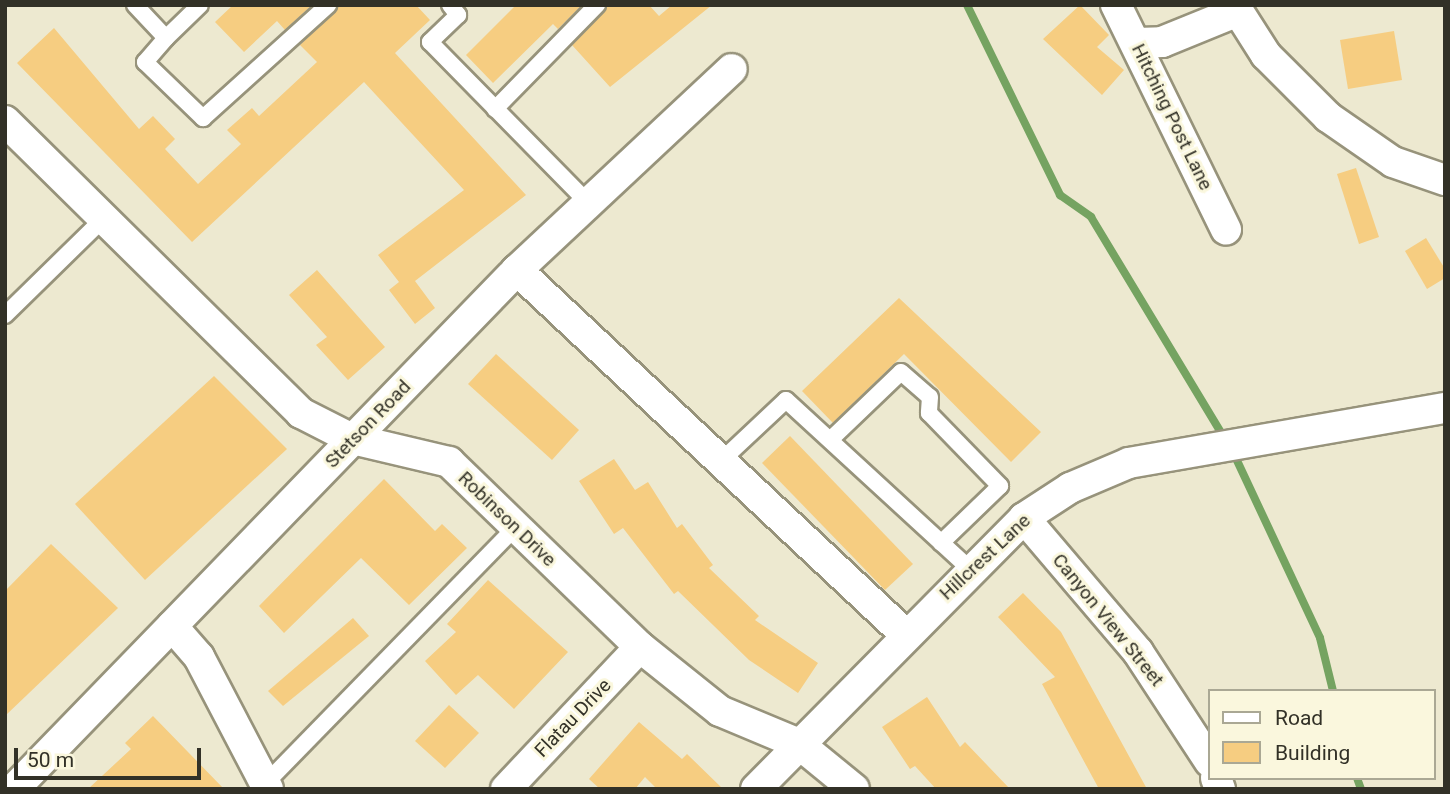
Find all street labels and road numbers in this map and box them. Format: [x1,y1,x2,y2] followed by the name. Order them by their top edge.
[1127,40,1217,194] street label: Hitching Post Lane
[320,375,416,473] street label: Stetson Road
[453,467,561,571] street label: Robinson Drive
[935,509,1035,605] street label: Hillcrest Lane
[1048,549,1168,691] street label: Canyon View Street
[530,674,616,762] street label: Flatau Drive

